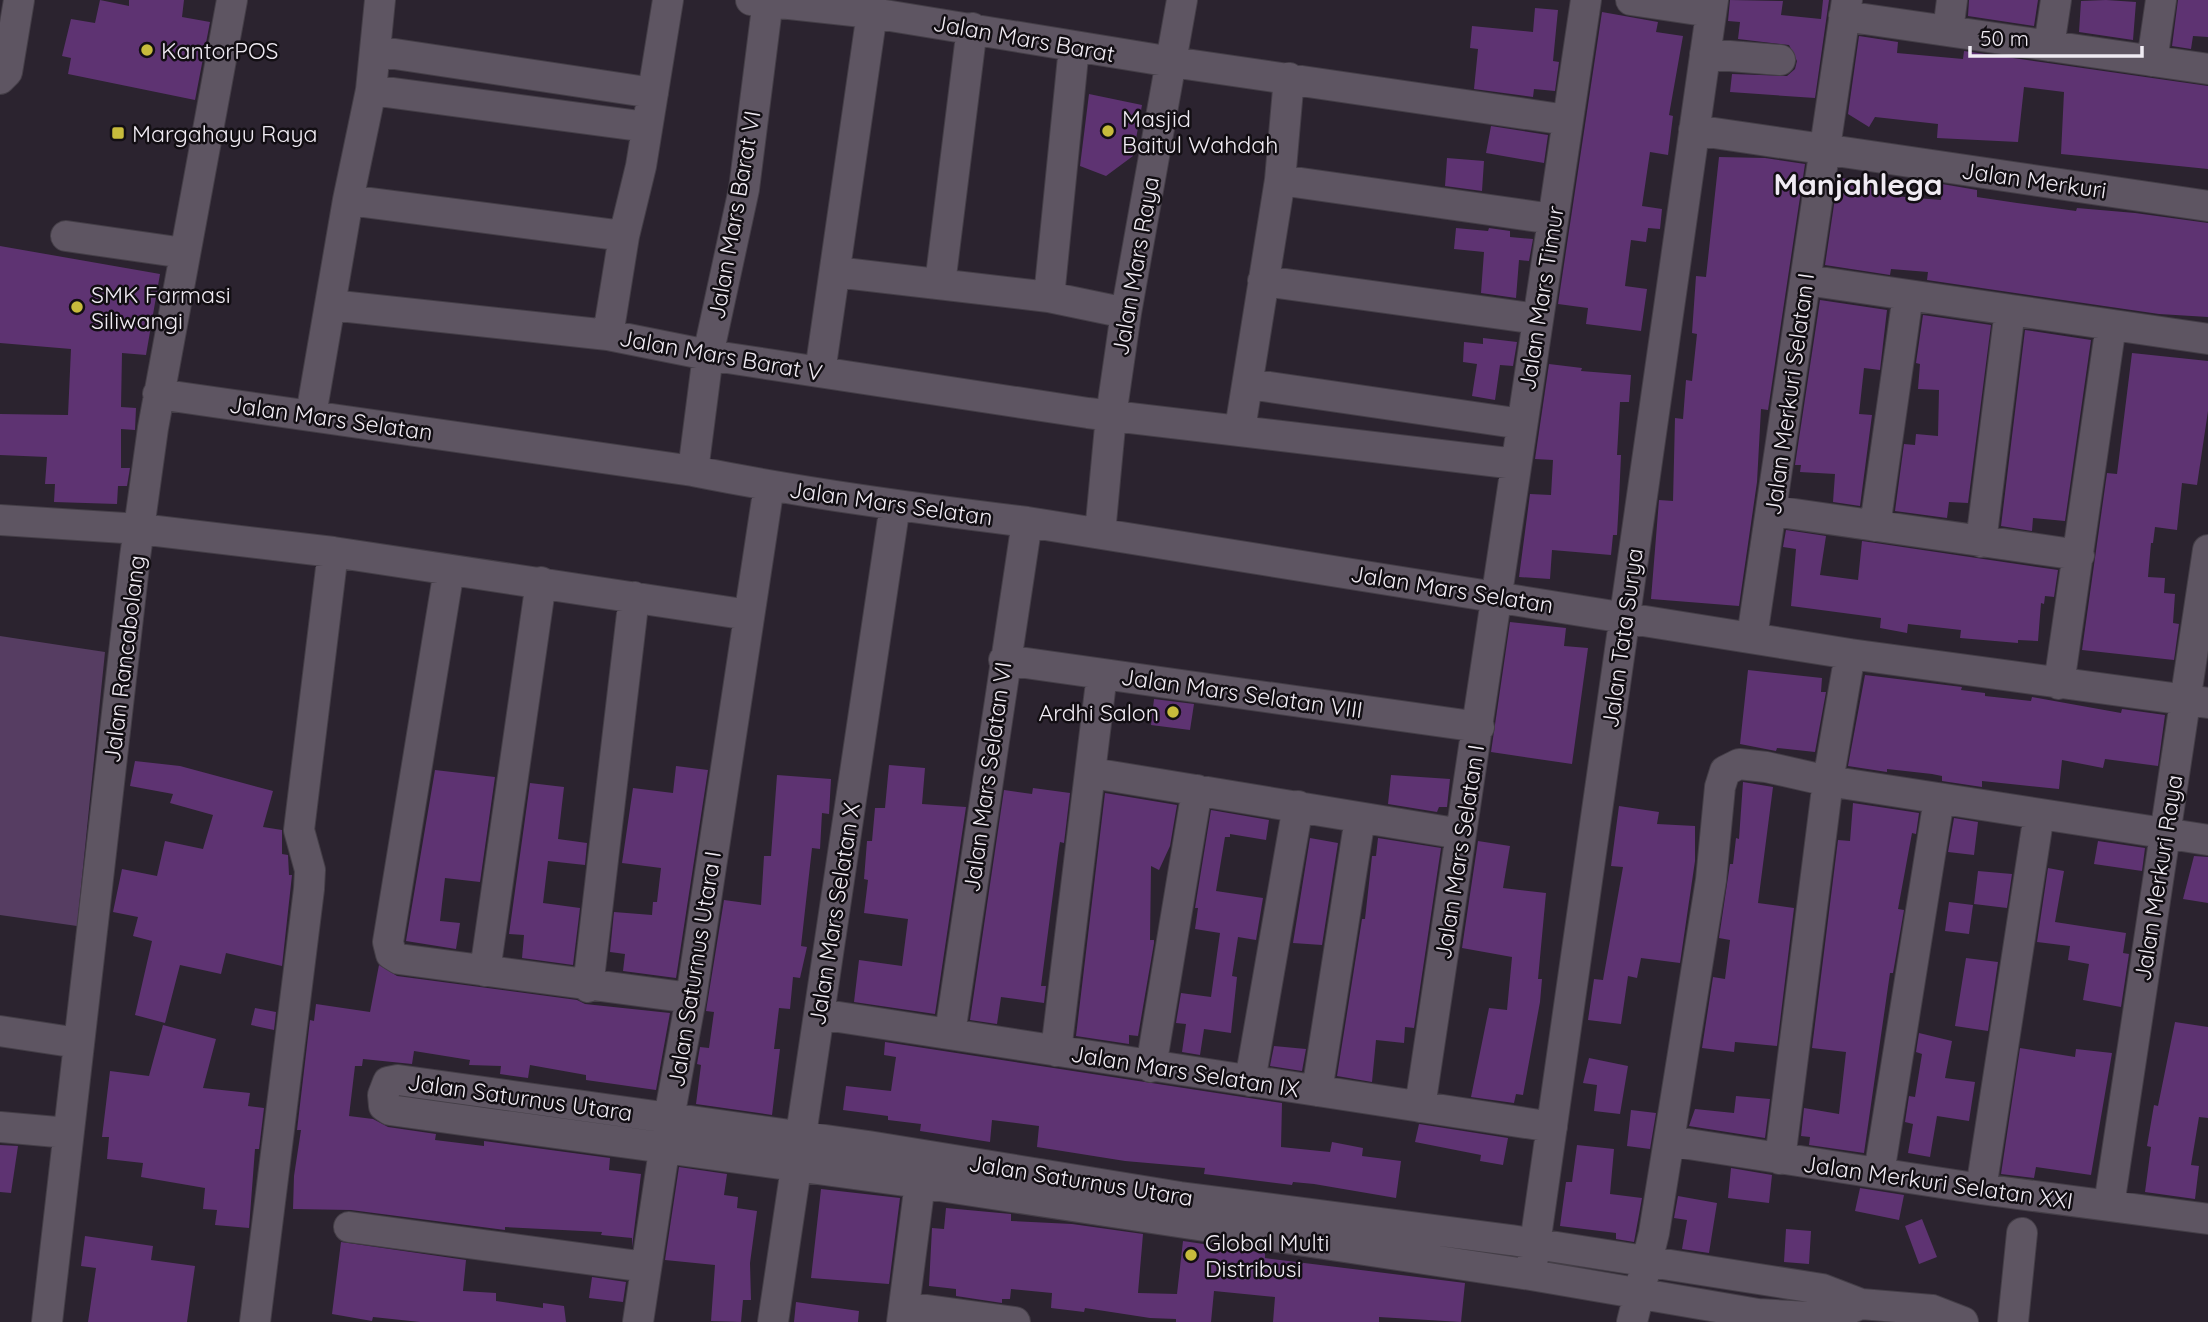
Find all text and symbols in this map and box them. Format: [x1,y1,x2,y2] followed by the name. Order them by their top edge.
[931,8,1117,68] street label: Jalan Mars Barat
[1970,14,2142,58] scale bar
[1980,25,2029,51] text: 50 m
[161,36,278,65] place label: KantorPOS
[139,42,155,58] marker: KantorPOS
[1122,104,1278,159] place label: Masjid Baitul Wahdah
[701,108,767,322] street label: Jalan Mars Barat VI
[132,119,318,148] place label: Margahayu Raya
[1100,123,1116,139] marker: Masjid Baitul Wahdah
[110,125,126,141] marker: Margahayu Raya
[1960,155,2108,205] street label: Jalan Merkuri
[1773,165,1943,203] district label: Manjahlega
[1105,174,1165,358] street label: Jalan Mars Raya
[1512,203,1570,392] street label: Jalan Mars Timur
[1758,271,1820,517] street label: Jalan Merkuri Selatan I
[91,280,231,335] place label: SMK Farmasi Siliwangi
[69,299,85,315] marker: SMK Farmasi Siliwangi
[617,323,825,387] street label: Jalan Mars Barat V
[228,389,434,447] street label: Jalan Mars Selatan
[788,474,994,532] street label: Jalan Mars Selatan
[1595,546,1649,730] street label: Jalan Tata Surya
[97,553,151,765] street label: Jalan Rancabolang
[1349,559,1555,619] street label: Jalan Mars Selatan
[956,660,1018,894] street label: Jalan Mars Selatan VI
[1119,662,1365,724] street label: Jalan Mars Selatan VIII
[1038,698,1159,727] place label: Ardhi Salon
[1165,704,1181,720] marker: Ardhi Salon
[1428,743,1490,961] street label: Jalan Mars Selatan I
[2127,773,2189,983] street label: Jalan Merkuri Raya
[802,800,866,1027] street label: Jalan Mars Selatan X
[661,849,727,1089] street label: Jalan Saturnus Utara I
[1069,1039,1301,1103] street label: Jalan Mars Selatan IX
[406,1067,634,1127] street label: Jalan Saturnus Utara
[967,1148,1195,1212] street label: Jalan Saturnus Utara
[1801,1149,2075,1215] street label: Jalan Merkuri Selatan XXI
[1205,1228,1329,1283] place label: Global Multi Distribusi
[1183,1247,1199,1263] marker: Global Multi Distribusi

